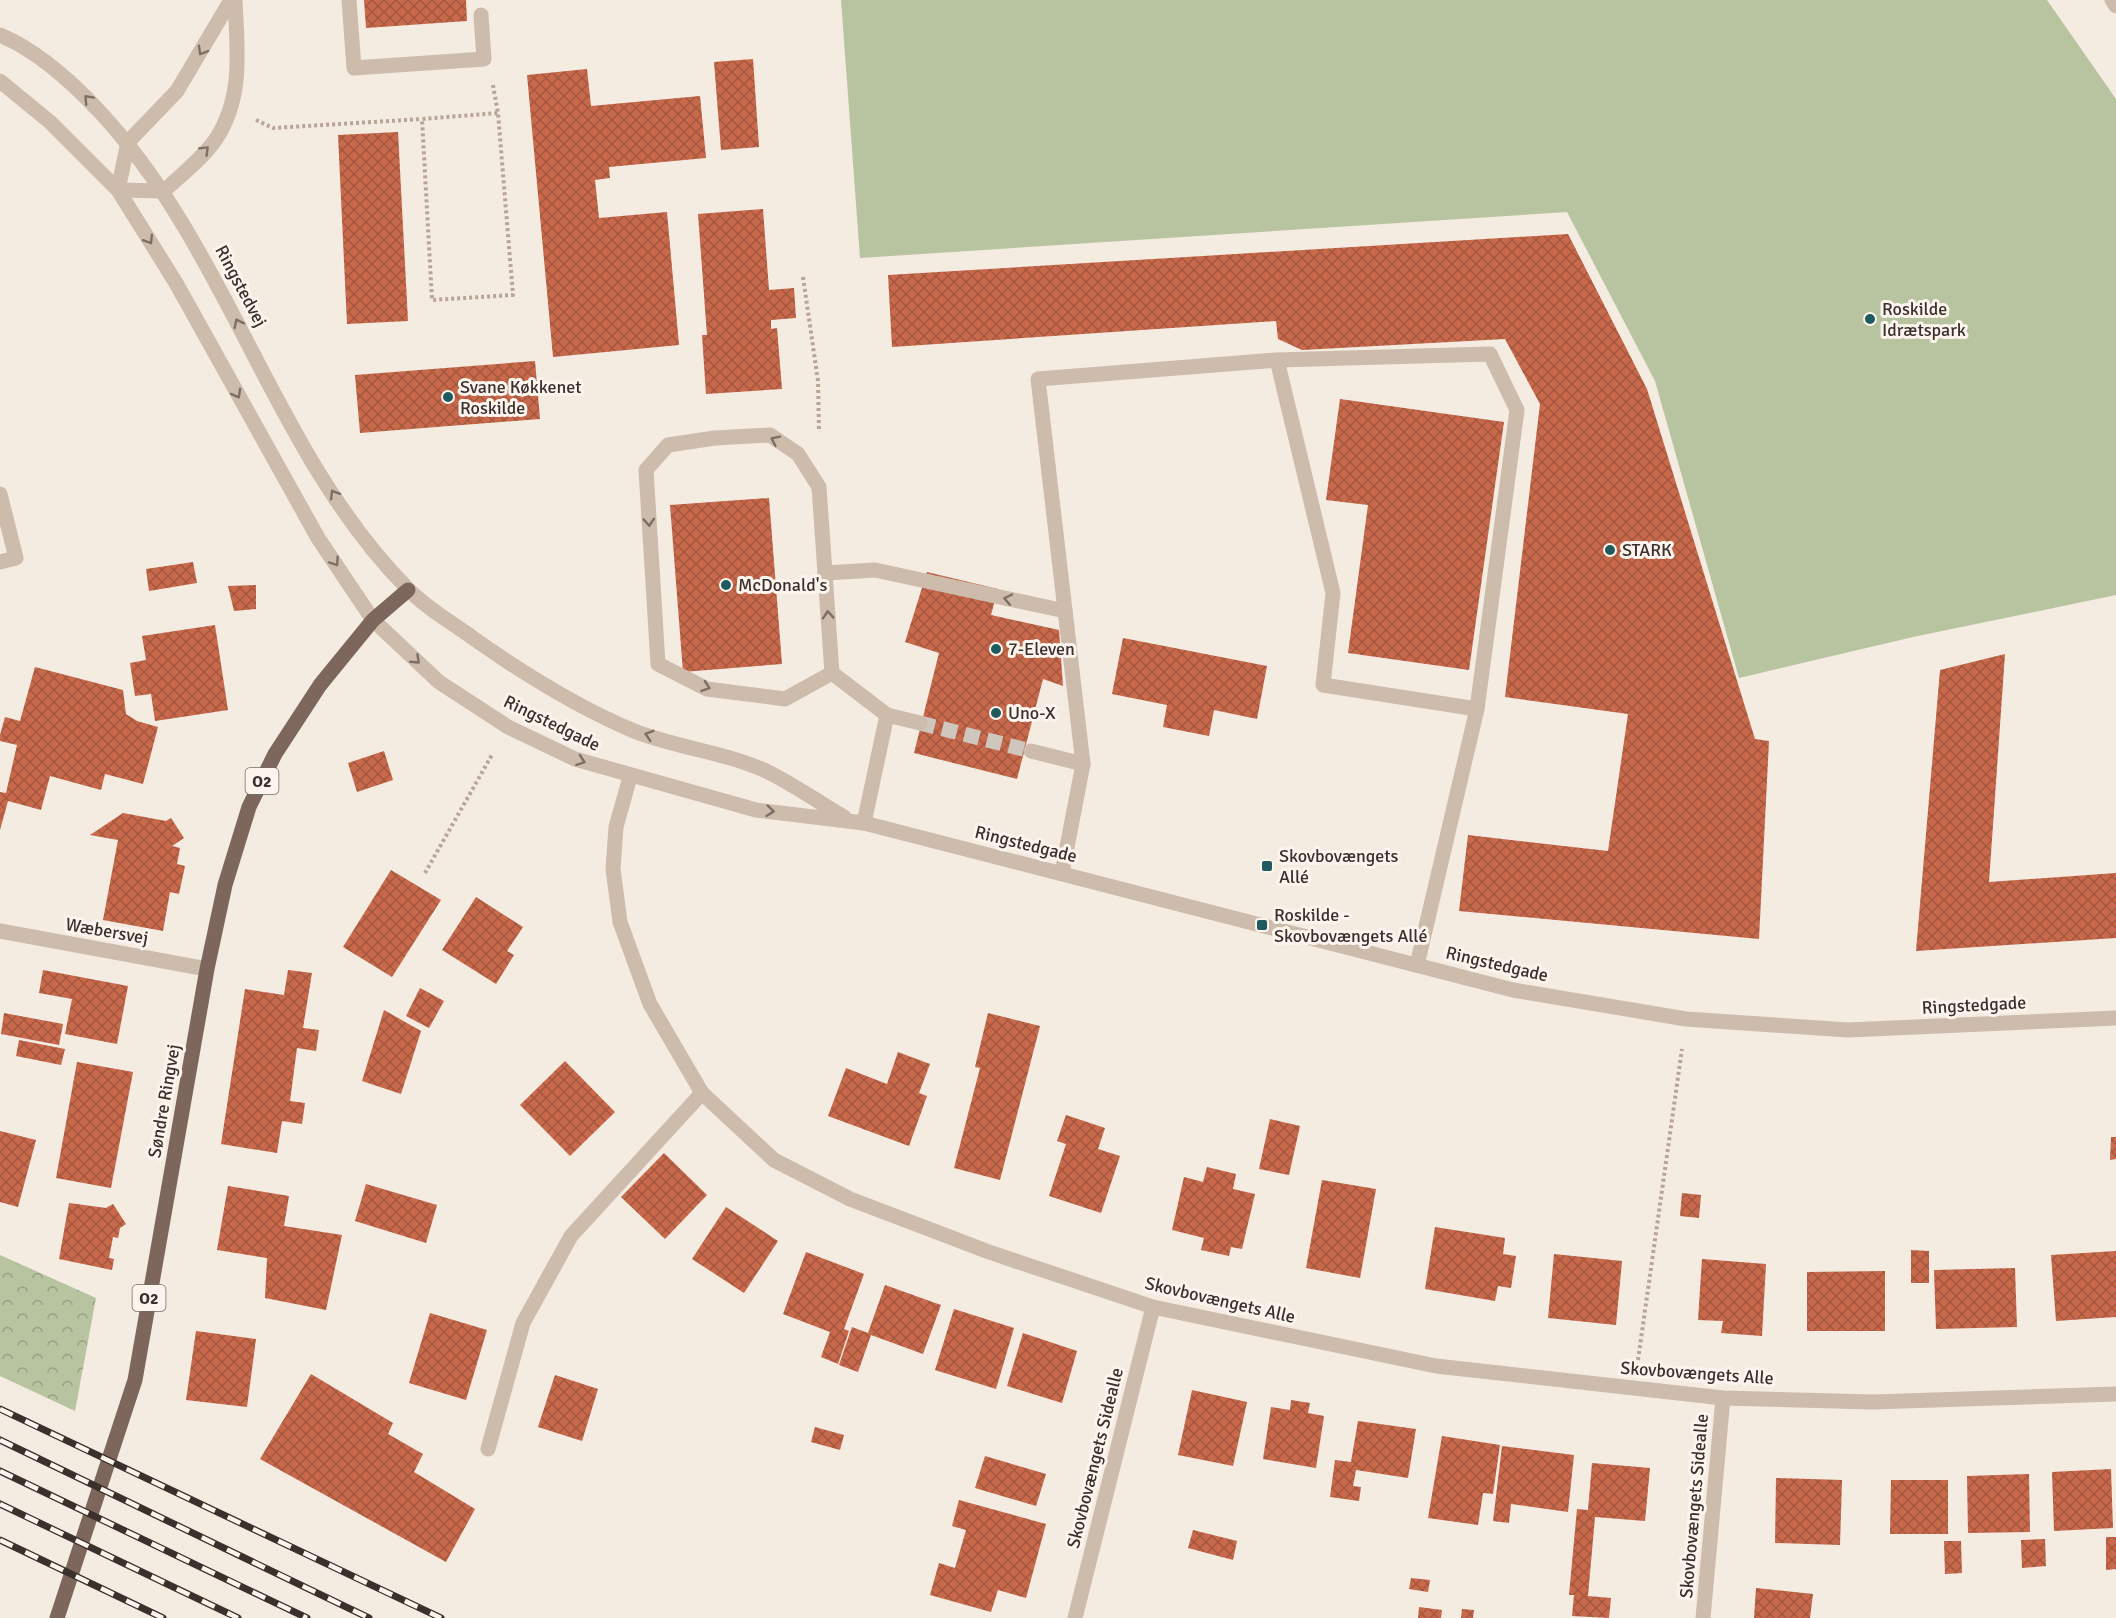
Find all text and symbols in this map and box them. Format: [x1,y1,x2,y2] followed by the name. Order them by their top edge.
[198,45,210,55] one-way arrow
[84,95,95,106] one-way arrow
[198,146,209,157] one-way arrow
[141,234,153,244] one-way arrow
[210,241,272,331] street label: Ringstedvej
[1882,298,1966,341] place label: Roskilde Idrætspark
[1863,312,1877,326] marker: Roskilde Idrætspark
[234,318,245,329] one-way arrow
[460,376,582,419] place label: Svane Køkkenet Roskilde
[230,387,241,398] one-way arrow
[441,390,455,404] marker: Svane Køkkenet Roskilde
[770,435,781,447] one-way arrow
[329,490,341,500] one-way arrow
[642,518,655,527] one-way arrow
[1622,539,1672,561] place label: STARK
[1603,543,1617,557] marker: STARK
[327,556,338,567] one-way arrow
[738,574,827,596] place label: McDonald's
[719,578,733,592] marker: McDonald's
[1003,593,1013,606] one-way arrow
[822,611,835,620] one-way arrow
[1008,638,1075,660] place label: 7-Eleven
[989,642,1003,656] marker: 7-Eleven
[409,653,420,664] one-way arrow
[700,680,711,692] one-way arrow
[500,690,604,756] street label: Ringstedgade
[1008,702,1056,724] place label: Uno-X
[989,706,1003,720] marker: Uno-X
[644,730,655,742] one-way arrow
[576,754,586,767] one-way arrow
[246,768,278,794] road number: O2
[765,804,774,817] one-way arrow
[973,821,1079,867] street label: Ringstedgade
[1279,845,1399,888] place label: Skovbovængets Allé
[1260,859,1274,873] marker: Skovbovængets Allé
[1274,904,1427,947] place label: Roskilde - Skovbovængets Allé
[64,913,150,949] street label: Wæbersvej
[1255,918,1269,932] marker: Roskilde - Skovbovængets Allé
[1444,942,1550,986] street label: Ringstedgade
[1921,991,2027,1019] street label: Ringstedgade
[143,1042,185,1160] street label: Søndre Ringvej
[1143,1272,1297,1328] street label: Skovbovængets Alle
[132,1285,166,1311] road number: O2
[1620,1357,1774,1389] street label: Skovbovængets Alle
[1062,1365,1128,1551] street label: Skovbovængets Sidealle
[1675,1413,1713,1599] street label: Skovbovængets Sidealle

